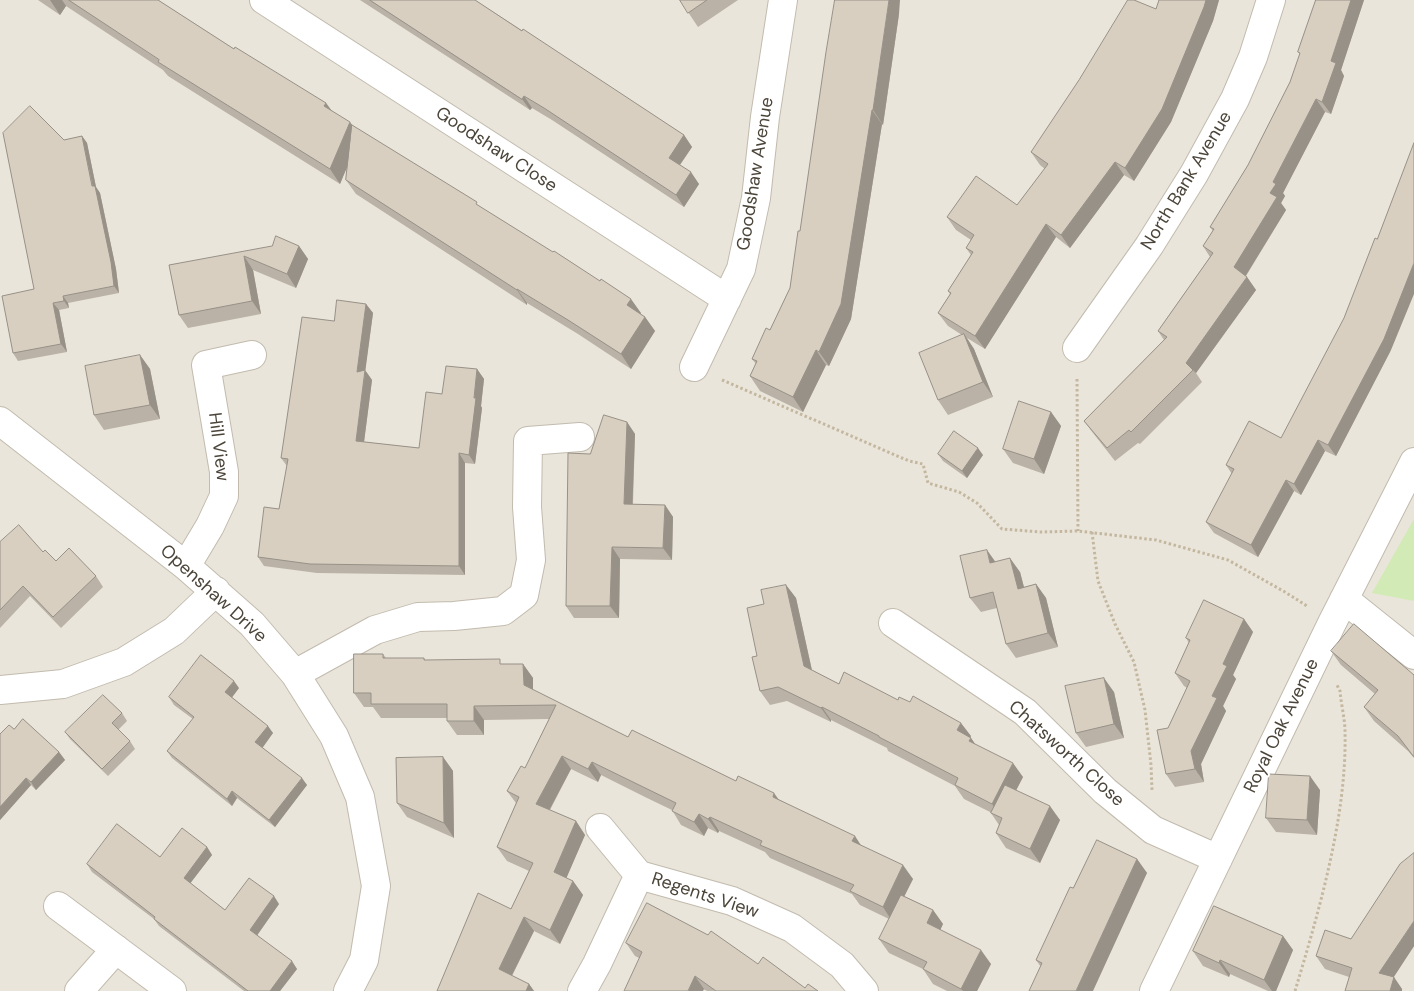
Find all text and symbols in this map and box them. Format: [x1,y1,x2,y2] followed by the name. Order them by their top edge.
[733,96,779,252] street label: Goodshaw Avenue
[431,103,561,197] street label: Goodshaw Close
[1137,108,1237,254] street label: North Bank Avenue
[203,411,233,483] street label: Hill View
[155,541,271,647] street label: Openshaw Drive
[1240,655,1324,797] street label: Royal Oak Avenue
[1004,696,1128,812] street label: Chatsworth Close
[649,869,761,923] street label: Regents View

